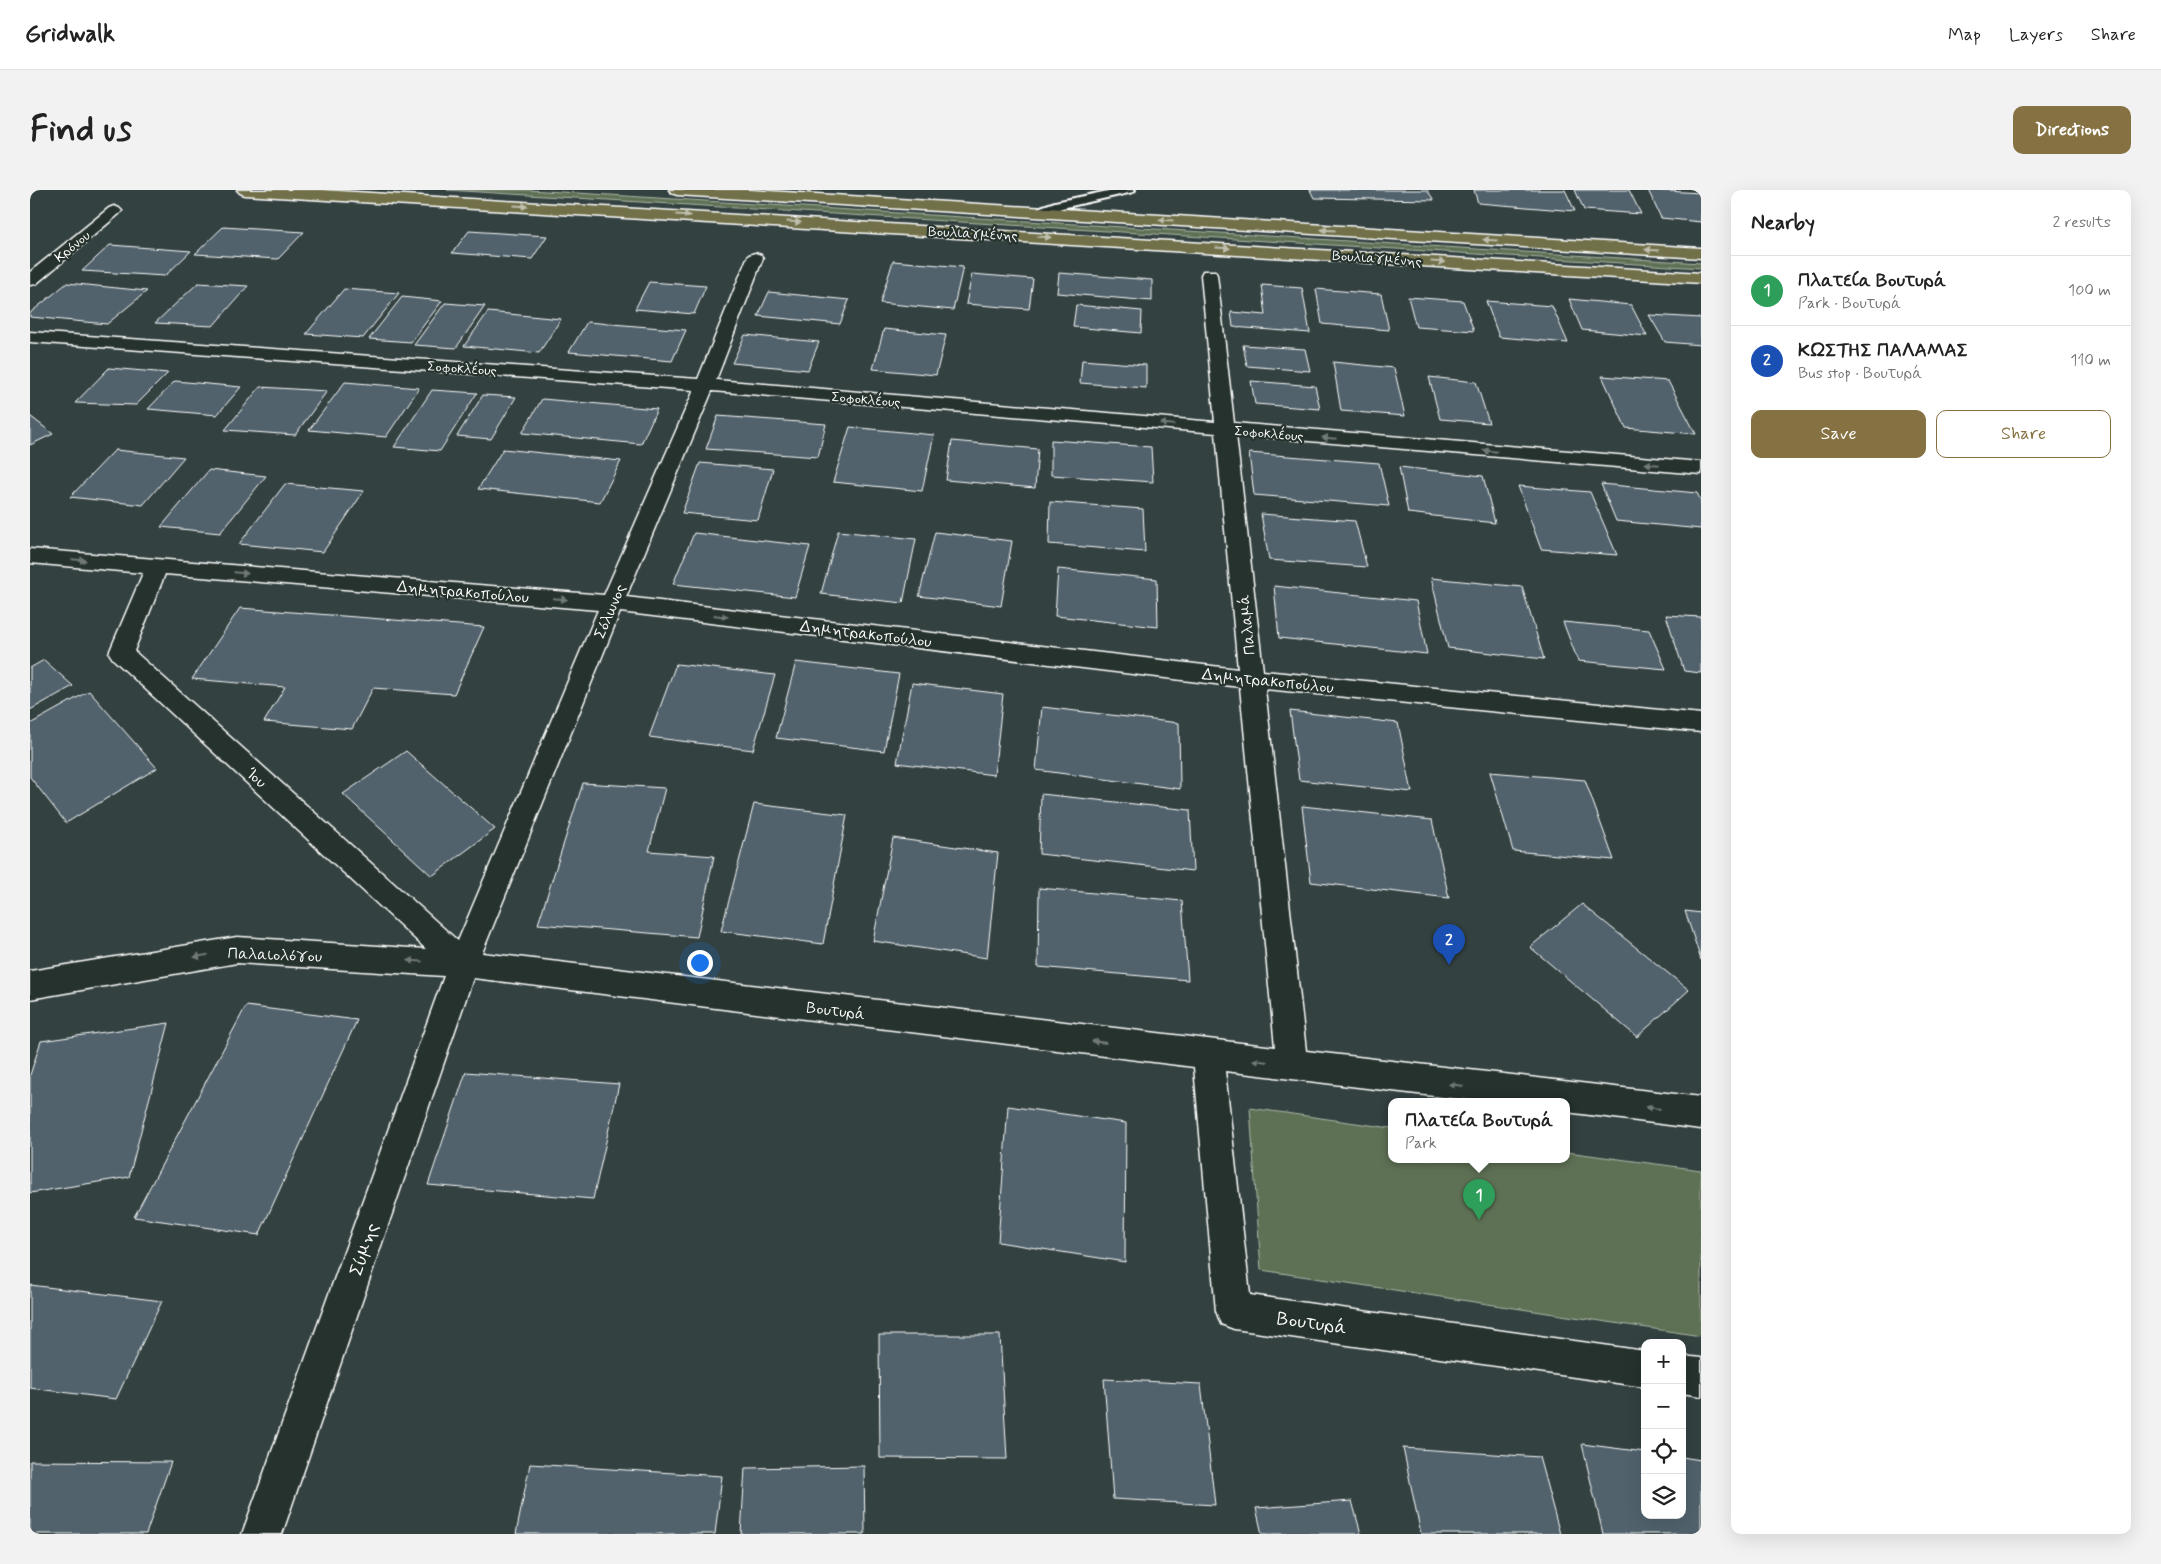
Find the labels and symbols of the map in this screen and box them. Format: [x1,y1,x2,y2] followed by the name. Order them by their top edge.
[513,203,529,211] one-way arrow
[675,212,691,220] one-way arrow
[1157,216,1173,224] one-way arrow
[786,218,802,226] one-way arrow
[928,222,1018,245] street label: Βουλιαγμένης
[1320,226,1336,234] one-way arrow
[51,227,94,267] street label: Κρόνου
[1036,233,1052,241] one-way arrow
[1482,235,1498,243] one-way arrow
[1216,245,1232,253] one-way arrow
[1644,245,1660,253] one-way arrow
[1332,246,1422,271] street label: Βουλιαγμένης
[1430,258,1446,266] one-way arrow
[427,357,497,380] street label: Σοφοκλέους
[830,387,901,412] street label: Σοφοκλέους
[1158,420,1174,428] one-way arrow
[1233,421,1304,446] street label: Σοφοκλέους
[1320,433,1336,441] one-way arrow
[1482,447,1498,455] one-way arrow
[1644,460,1660,468] one-way arrow
[71,556,87,564] one-way arrow
[233,569,249,577] one-way arrow
[396,576,530,609] street label: Δημητρακοπούλου
[589,581,631,642] street label: Σόλωνος
[1234,594,1261,656] street label: Παλαμά
[552,595,568,603] one-way arrow
[713,612,729,620] one-way arrow
[799,616,933,653] street label: Δημητρακοπούλου
[1201,664,1335,699] street label: Δημητρακοπούλου
[241,763,271,793] street label: Ίου
[1433,924,1465,965] pin: 2
[227,943,322,968] street label: Παλαιολόγου
[687,950,713,976] your location
[192,953,208,961] one-way arrow
[406,956,422,964] one-way arrow
[805,997,866,1026] street label: Βουτυρά
[1091,1038,1107,1046] one-way arrow
[1252,1057,1268,1065] one-way arrow
[1448,1081,1464,1089] one-way arrow
[1644,1104,1660,1112] one-way arrow
[1463,1179,1495,1220] pin: 1
[344,1220,385,1279] street label: Σύμης
[1275,1306,1348,1341] street label: Βουτυρά

